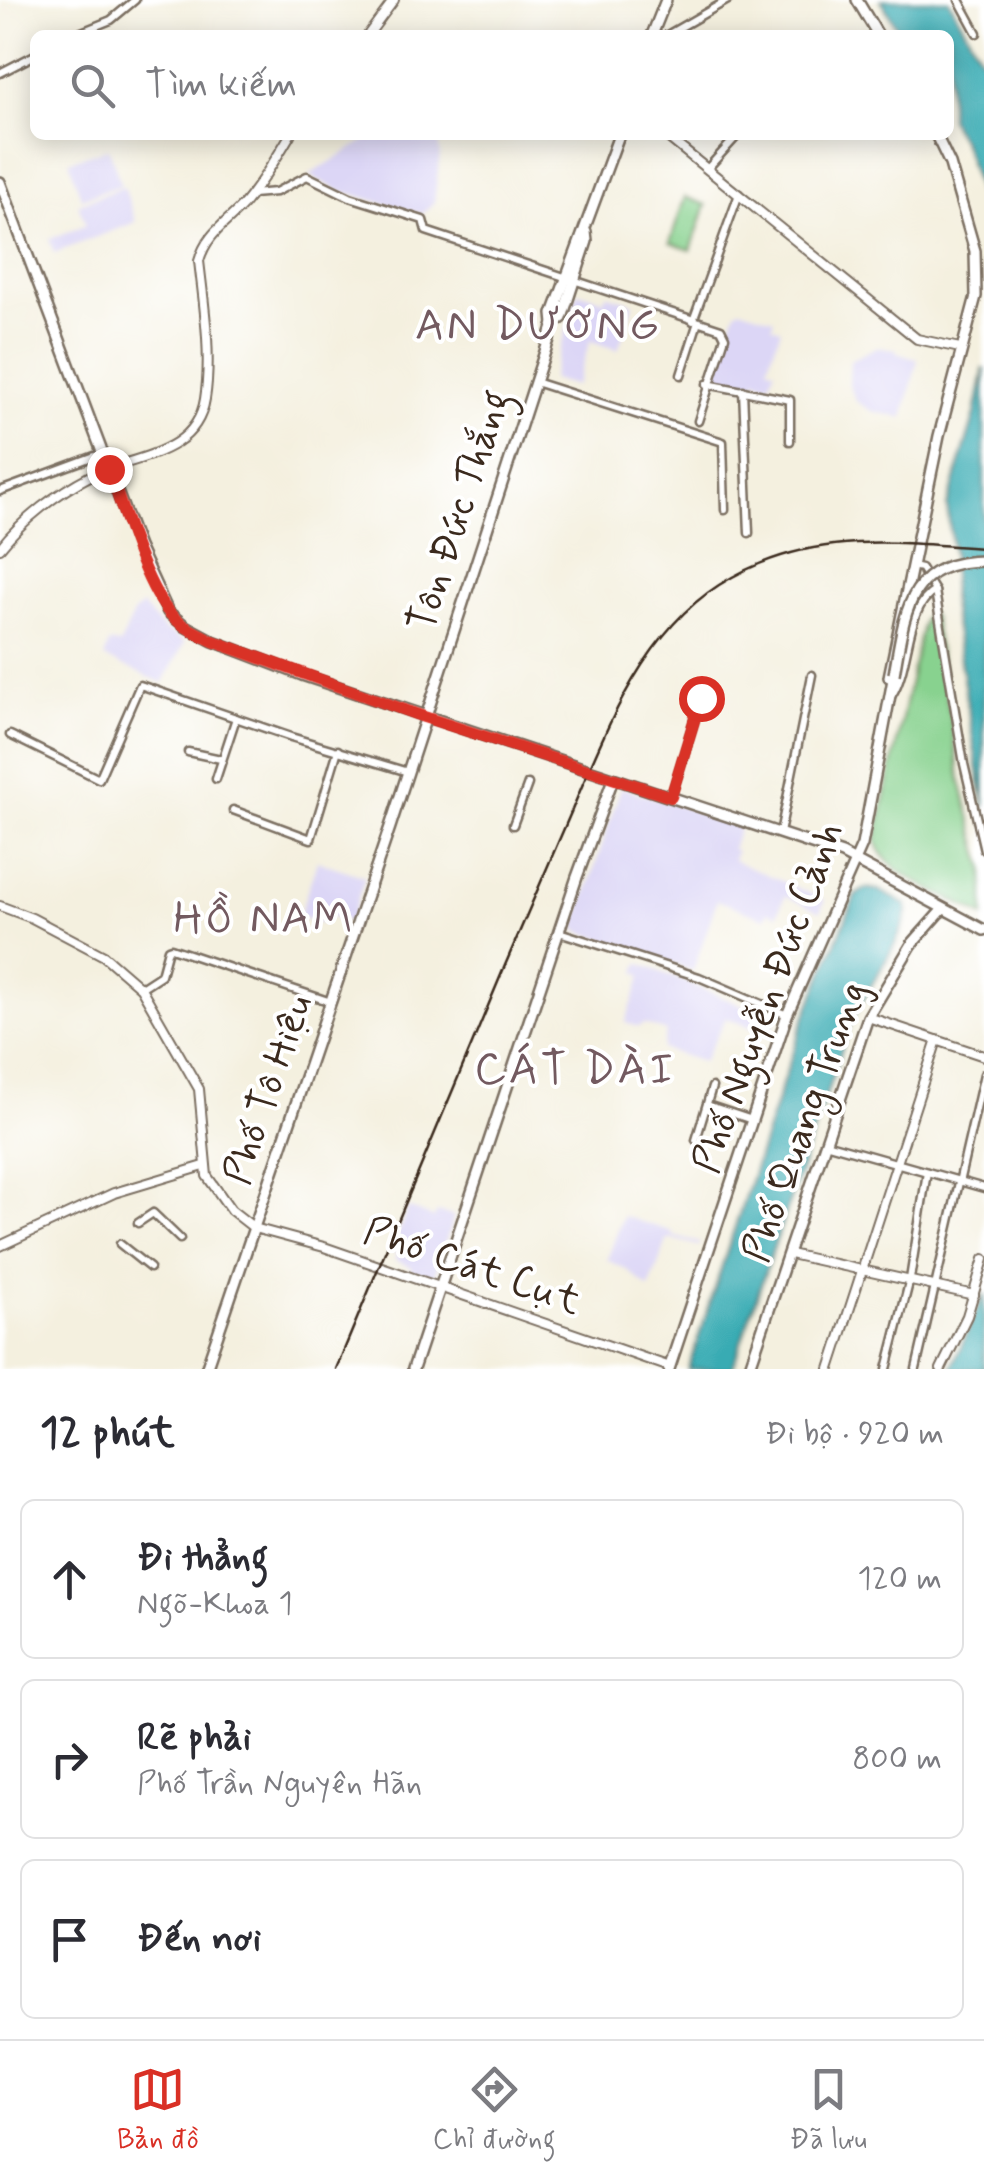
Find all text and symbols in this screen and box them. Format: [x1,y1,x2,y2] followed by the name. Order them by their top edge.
[30,30,954,140] search box
[65,58,120,113] icon: search
[145,61,297,110] text: Tìm kiếm
[415,297,661,356] district label: AN DƯƠNG
[396,383,527,640] street label: Tôn Đức Thắng
[87,447,133,493] route end
[679,676,725,722] route start
[681,815,860,1182] street label: Phố Nguyễn Đức Cảnh
[173,890,355,949] district label: HỒ NAM
[731,974,884,1271] street label: Phố Quang Trung
[212,988,326,1192] street label: Phố Tô Hiệu
[474,1041,676,1100] district label: CÁT DÀI
[357,1206,587,1328] street label: Phố Cát Cụt
[40,1407,175,1462] text: 12 phút
[765,1413,944,1455] text: Đi bộ · 920 m
[137,1534,269,1583] text: Đi thẳng
[42,1552,97,1607] icon: ahead
[857,1558,942,1600] text: 120 m
[137,1583,293,1625] text: Ngõ-Khoa 1
[137,1714,251,1763] text: Rẽ phải
[42,1732,97,1787] icon: right
[852,1738,942,1780] text: 800 m
[137,1763,422,1805] text: Phố Trần Nguyên Hãn
[42,1912,97,1967] icon: arrive
[137,1915,261,1964] text: Đến nơi
[117,2062,199,2159] tab: Bản đồ
[433,2062,556,2159] tab: Chỉ đường
[790,2062,867,2159] tab: Đã lưu

